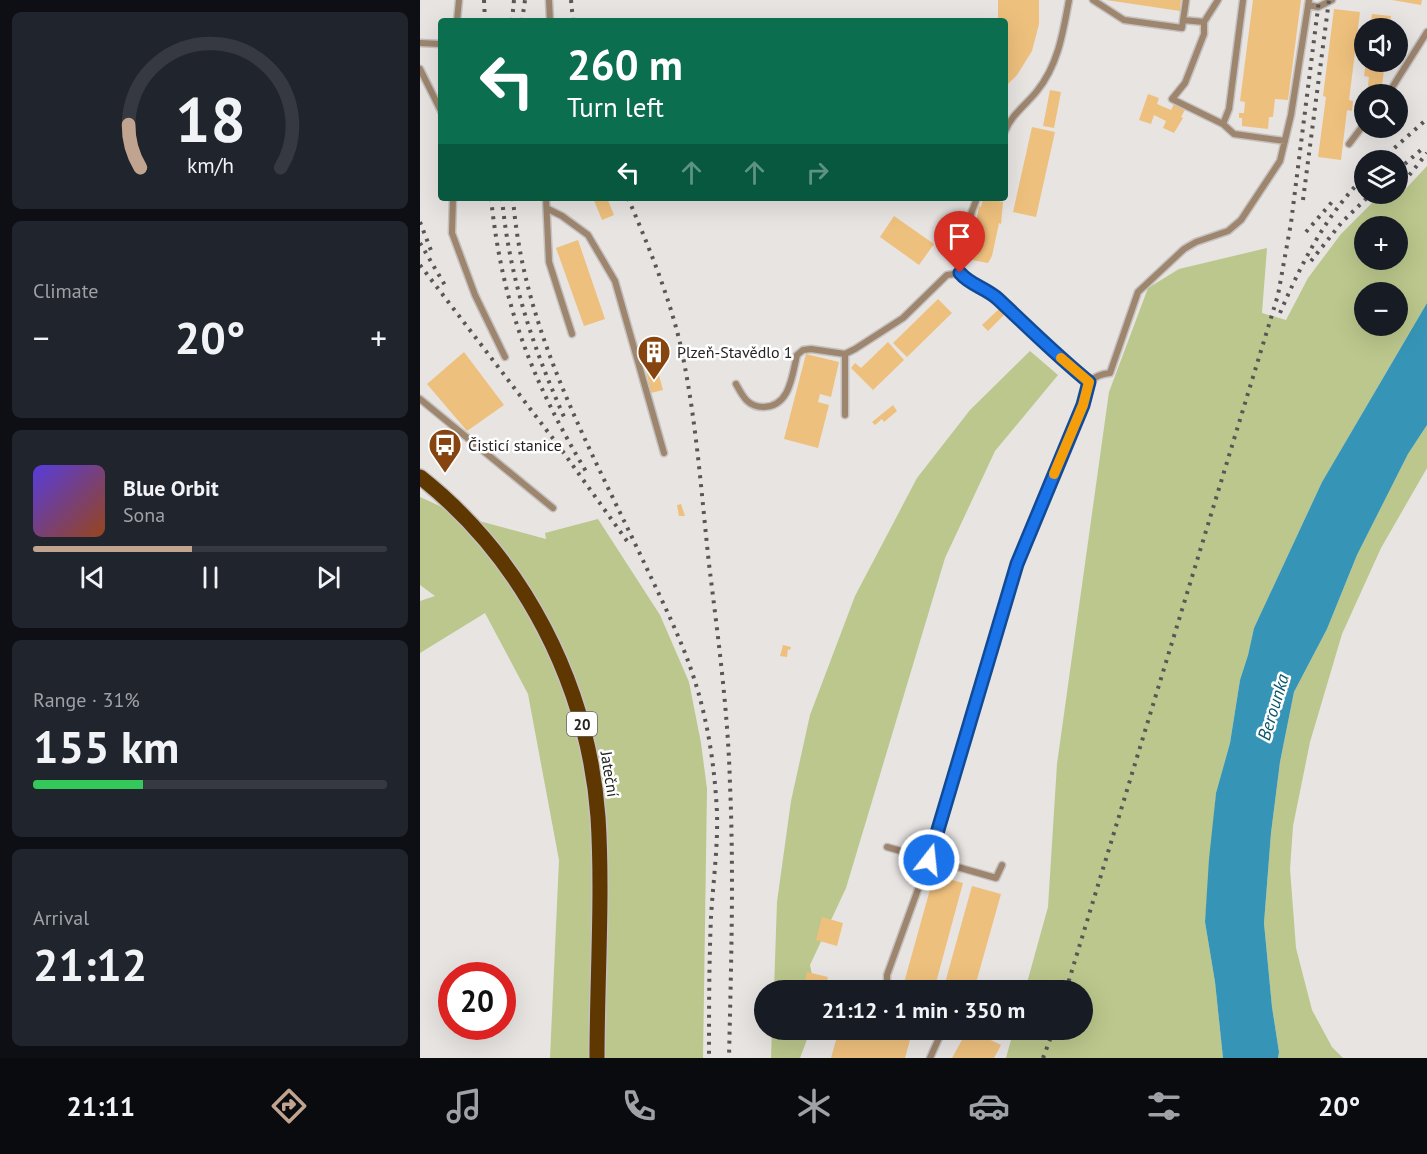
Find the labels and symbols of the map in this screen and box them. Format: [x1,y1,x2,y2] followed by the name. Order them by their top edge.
[934,211,985,273] pin
[636,334,672,381] building icon: Plzeň-Stavědlo 1
[677,342,793,362] place label: Plzeň-Stavědlo 1
[427,427,463,474] bus stop icon: Čisticí stanice
[468,435,562,455] place label: Čisticí stanice
[1252,671,1294,743] water label: Berounka
[567,712,597,736] road number: 20
[596,749,623,798] street label: Jateční
[897,828,961,892] position arrow
[438,962,516,1040] speed limit sign: 20

